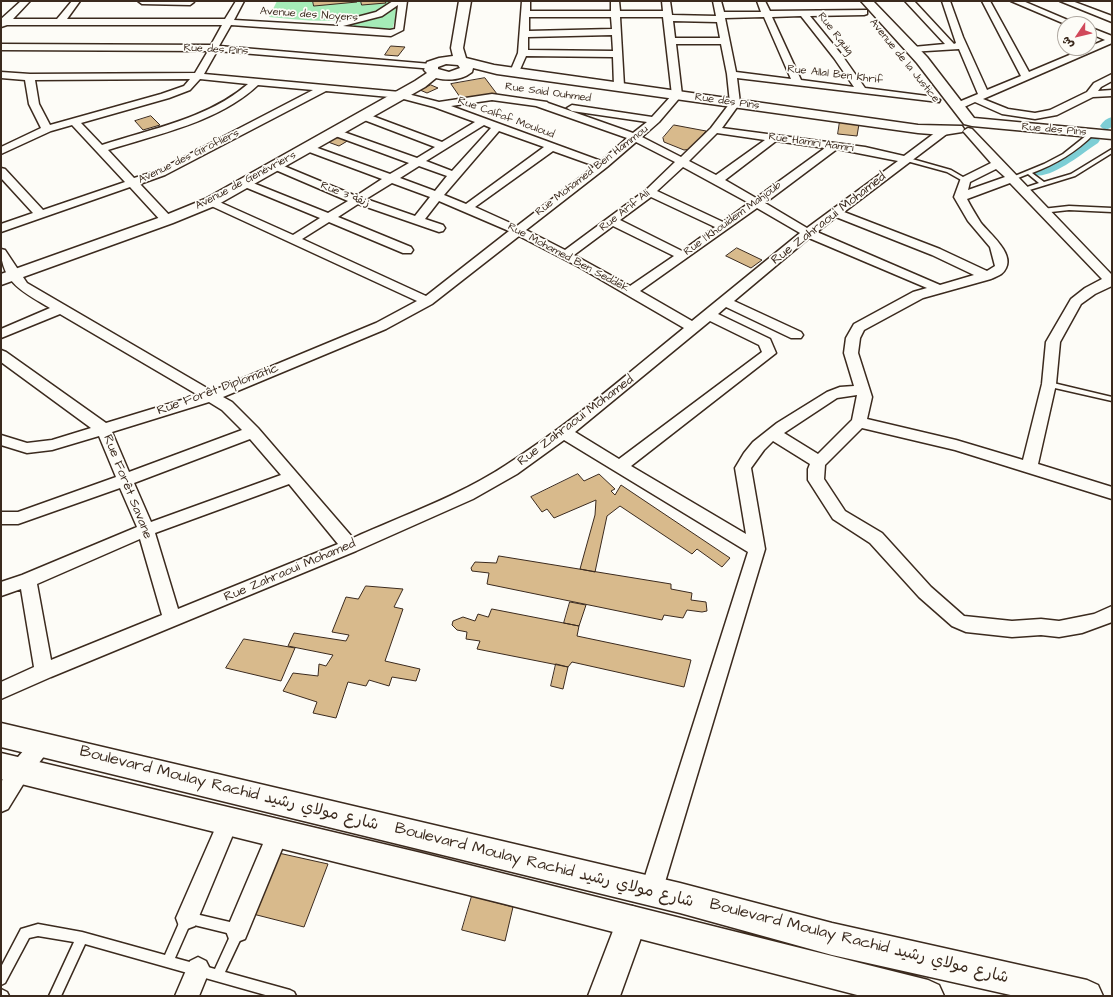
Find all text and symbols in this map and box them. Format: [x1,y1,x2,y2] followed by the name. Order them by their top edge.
[259,5,359,25] street label: Avenue des Noyers
[814,10,856,58] street label: Rue Rguig
[1057,16,1097,56] north arrow
[866,17,942,105] street label: Avenue de la Justice
[1058,33,1077,52] text: ش
[183,42,249,58] street label: Rue des Pins
[787,63,883,87] street label: Rue Allal Ben Khrif
[504,80,592,106] street label: Rue Said Ouhmed
[694,91,760,113] street label: Rue des Pins
[456,94,556,142] street label: Rue Calfaf Mouloud
[1021,121,1087,139] street label: Rue des Pins
[533,123,651,219] street label: Rue Mohamed Ben Hammou
[136,127,242,187] street label: Avenue des Girofliers
[768,131,854,155] street label: Rue Hamri Aamri
[193,149,299,213] street label: Avenue de Genévriers
[769,169,889,269] street label: Rue Zahraoui Mohamed
[319,179,371,211] street label: Rue 3 زنقة
[682,179,784,259] street label: Rue l'Khouidem Mahjoub
[597,187,653,235] street label: Rue Arif Ali
[505,220,631,296] street label: Rue Mohamed Ben Seddek
[155,361,281,419] street label: Rue Forêt Diplomatic
[515,372,637,470] street label: Rue Zahraoui Mohamed
[99,433,155,541] street label: Rue Forêt Savane
[222,536,358,606] street label: Rue Zahraoui Mohamed
[78,743,380,835] street label: Boulevard Moulay Rachid شارع مولاي رشيد
[393,820,695,912] street label: Boulevard Moulay Rachid شارع مولاي رشيد
[708,896,1010,988] street label: Boulevard Moulay Rachid شارع مولاي رشيد

